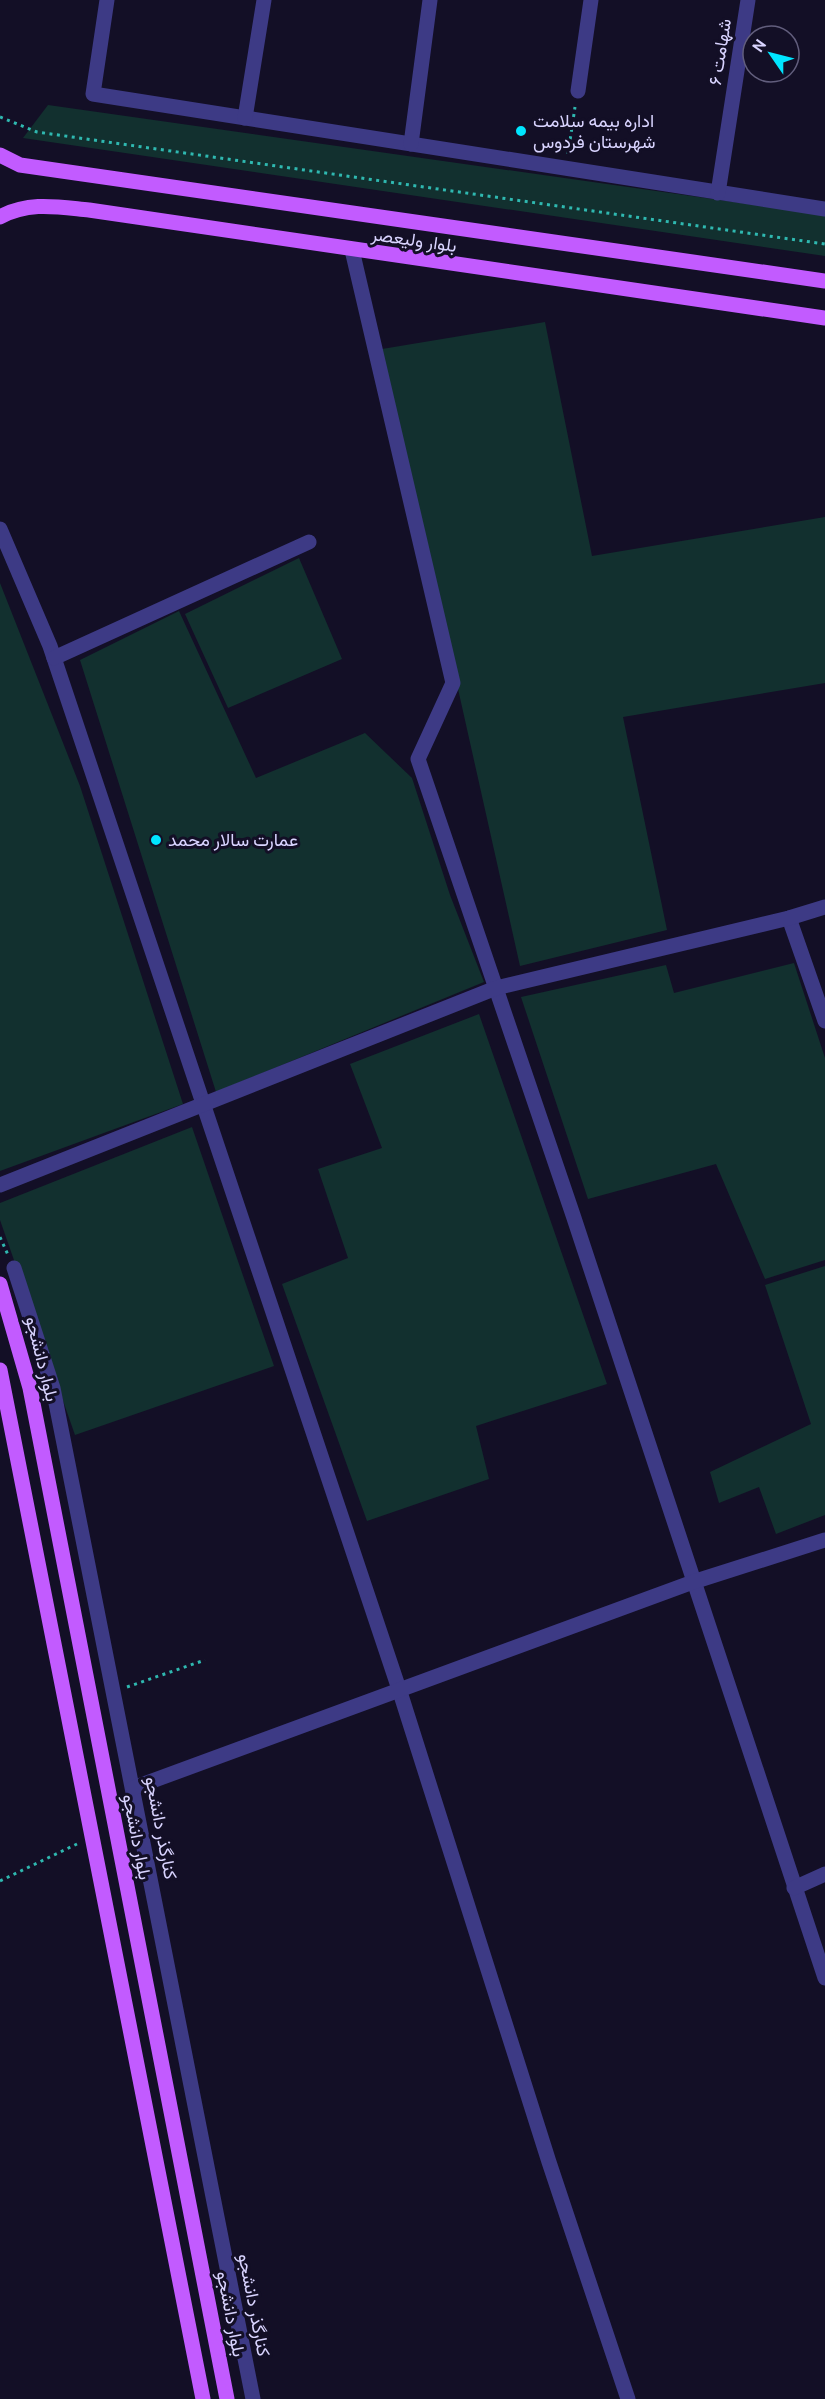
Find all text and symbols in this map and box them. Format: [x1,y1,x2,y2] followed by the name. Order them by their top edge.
[704,17,736,87] street label: شهامت ۶
[741,24,801,84] north arrow
[748,36,770,56] text: N
[533,110,655,153] place label: اداره بیمه سلامت شهرستان فردوس
[514,124,528,138] marker: اداره بیمه سلامت شهرستان فردوس
[369,223,458,257] street label: بلوار ولیعصر
[168,829,298,851] place label: عمارت سالار محمد
[149,833,163,847] marker: عمارت سالار محمد
[21,1314,63,1404] street label: بلوار دانشجو
[140,1775,182,1881] street label: کنارگذر دانشجو
[118,1792,156,1882] street label: بلوار دانشجو
[233,2252,275,2358] street label: کنارگذر دانشجو
[212,2269,250,2359] street label: بلوار دانشجو

